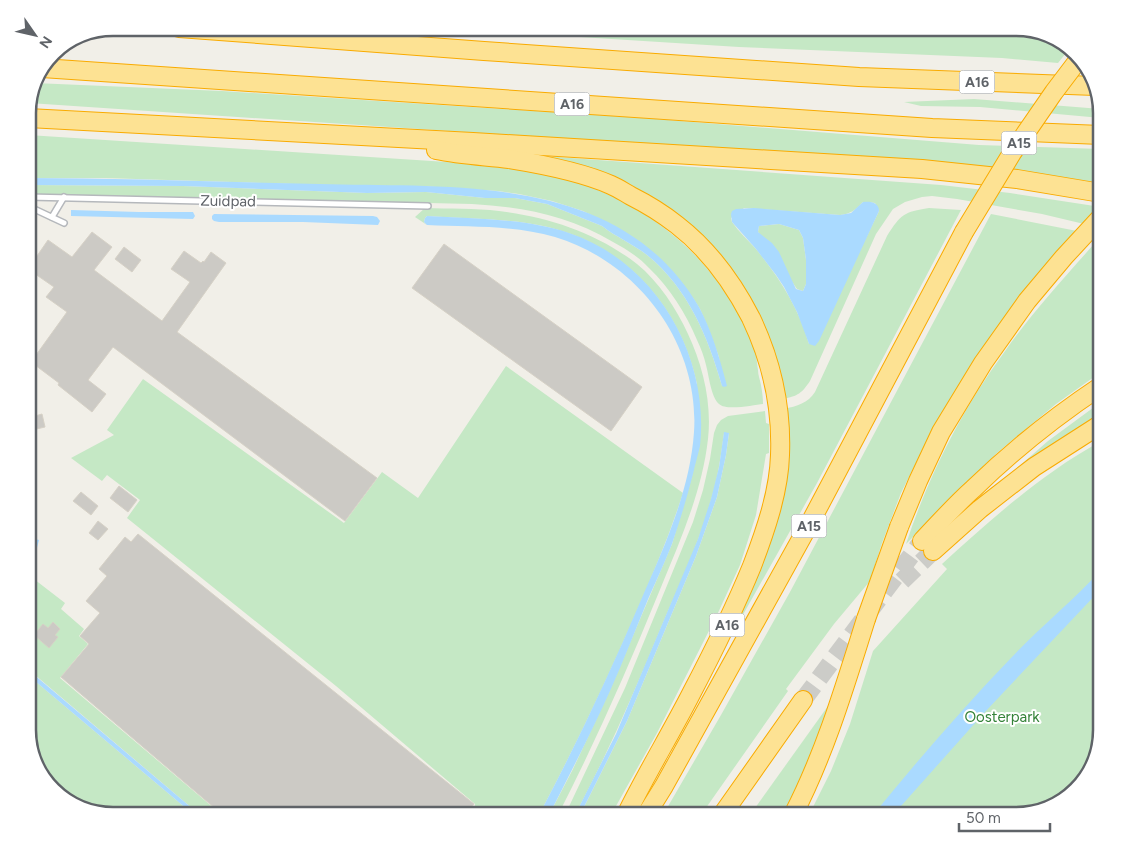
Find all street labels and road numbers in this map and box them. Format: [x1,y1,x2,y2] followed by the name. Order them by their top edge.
[960,70,994,94] road number: A16
[554,92,590,116] road number: A16
[1002,132,1036,154] road number: A15
[200,192,256,210] street label: Zuidpad
[792,514,826,538] road number: A15
[710,614,744,636] road number: A16

